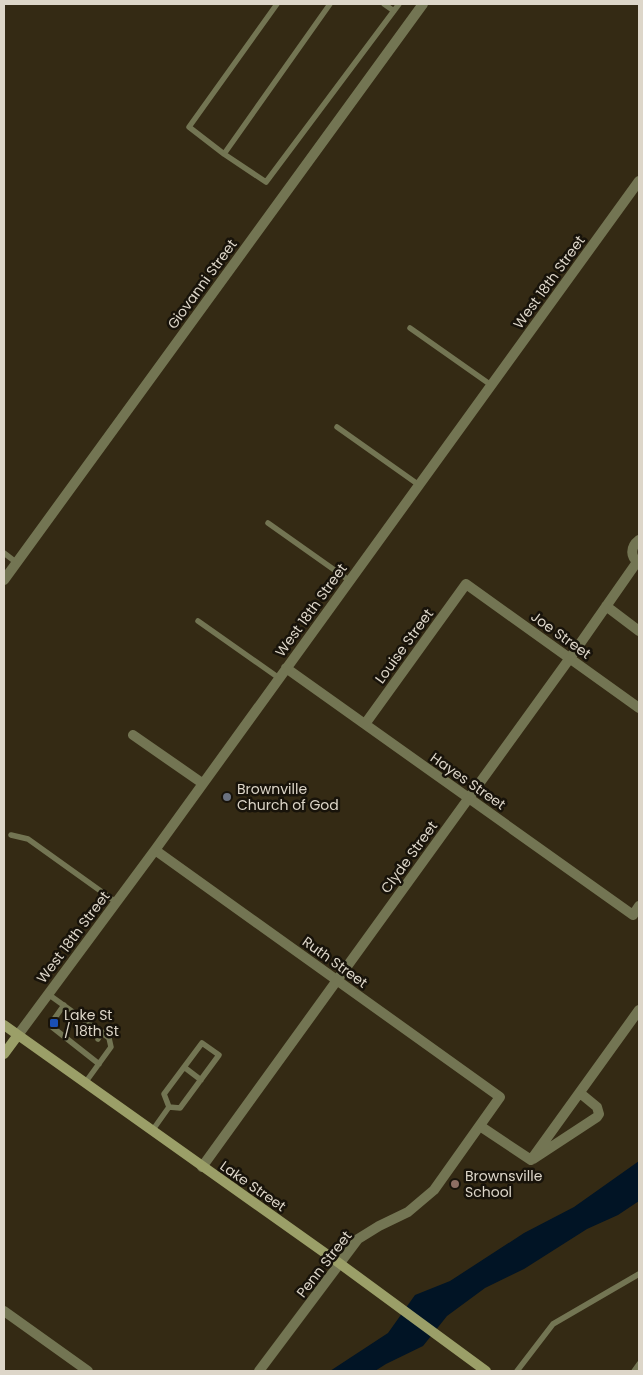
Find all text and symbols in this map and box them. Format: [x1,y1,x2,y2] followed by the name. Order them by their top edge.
[508,231,590,333] street label: West 18th Street
[163,235,241,333] street label: Giovanni Street
[270,559,352,661] street label: West 18th Street
[370,604,438,688] street label: Louise Street
[527,606,595,664] street label: Joe Street
[426,748,510,814] street label: Hayes Street
[237,779,339,815] place label: Brownville Church of God
[221,791,233,803] marker: Brownville Church of God
[376,817,442,897] street label: Clyde Street
[32,887,114,987] street label: West 18th Street
[298,931,372,993] street label: Ruth Street
[64,1005,119,1041] place label: Lake St / 18th St
[48,1017,60,1029] marker: Lake St / 18th St
[216,1156,290,1216] street label: Lake Street
[465,1166,543,1202] place label: Brownsville School
[449,1178,461,1190] marker: Brownsville School
[292,1227,356,1301] street label: Penn Street

